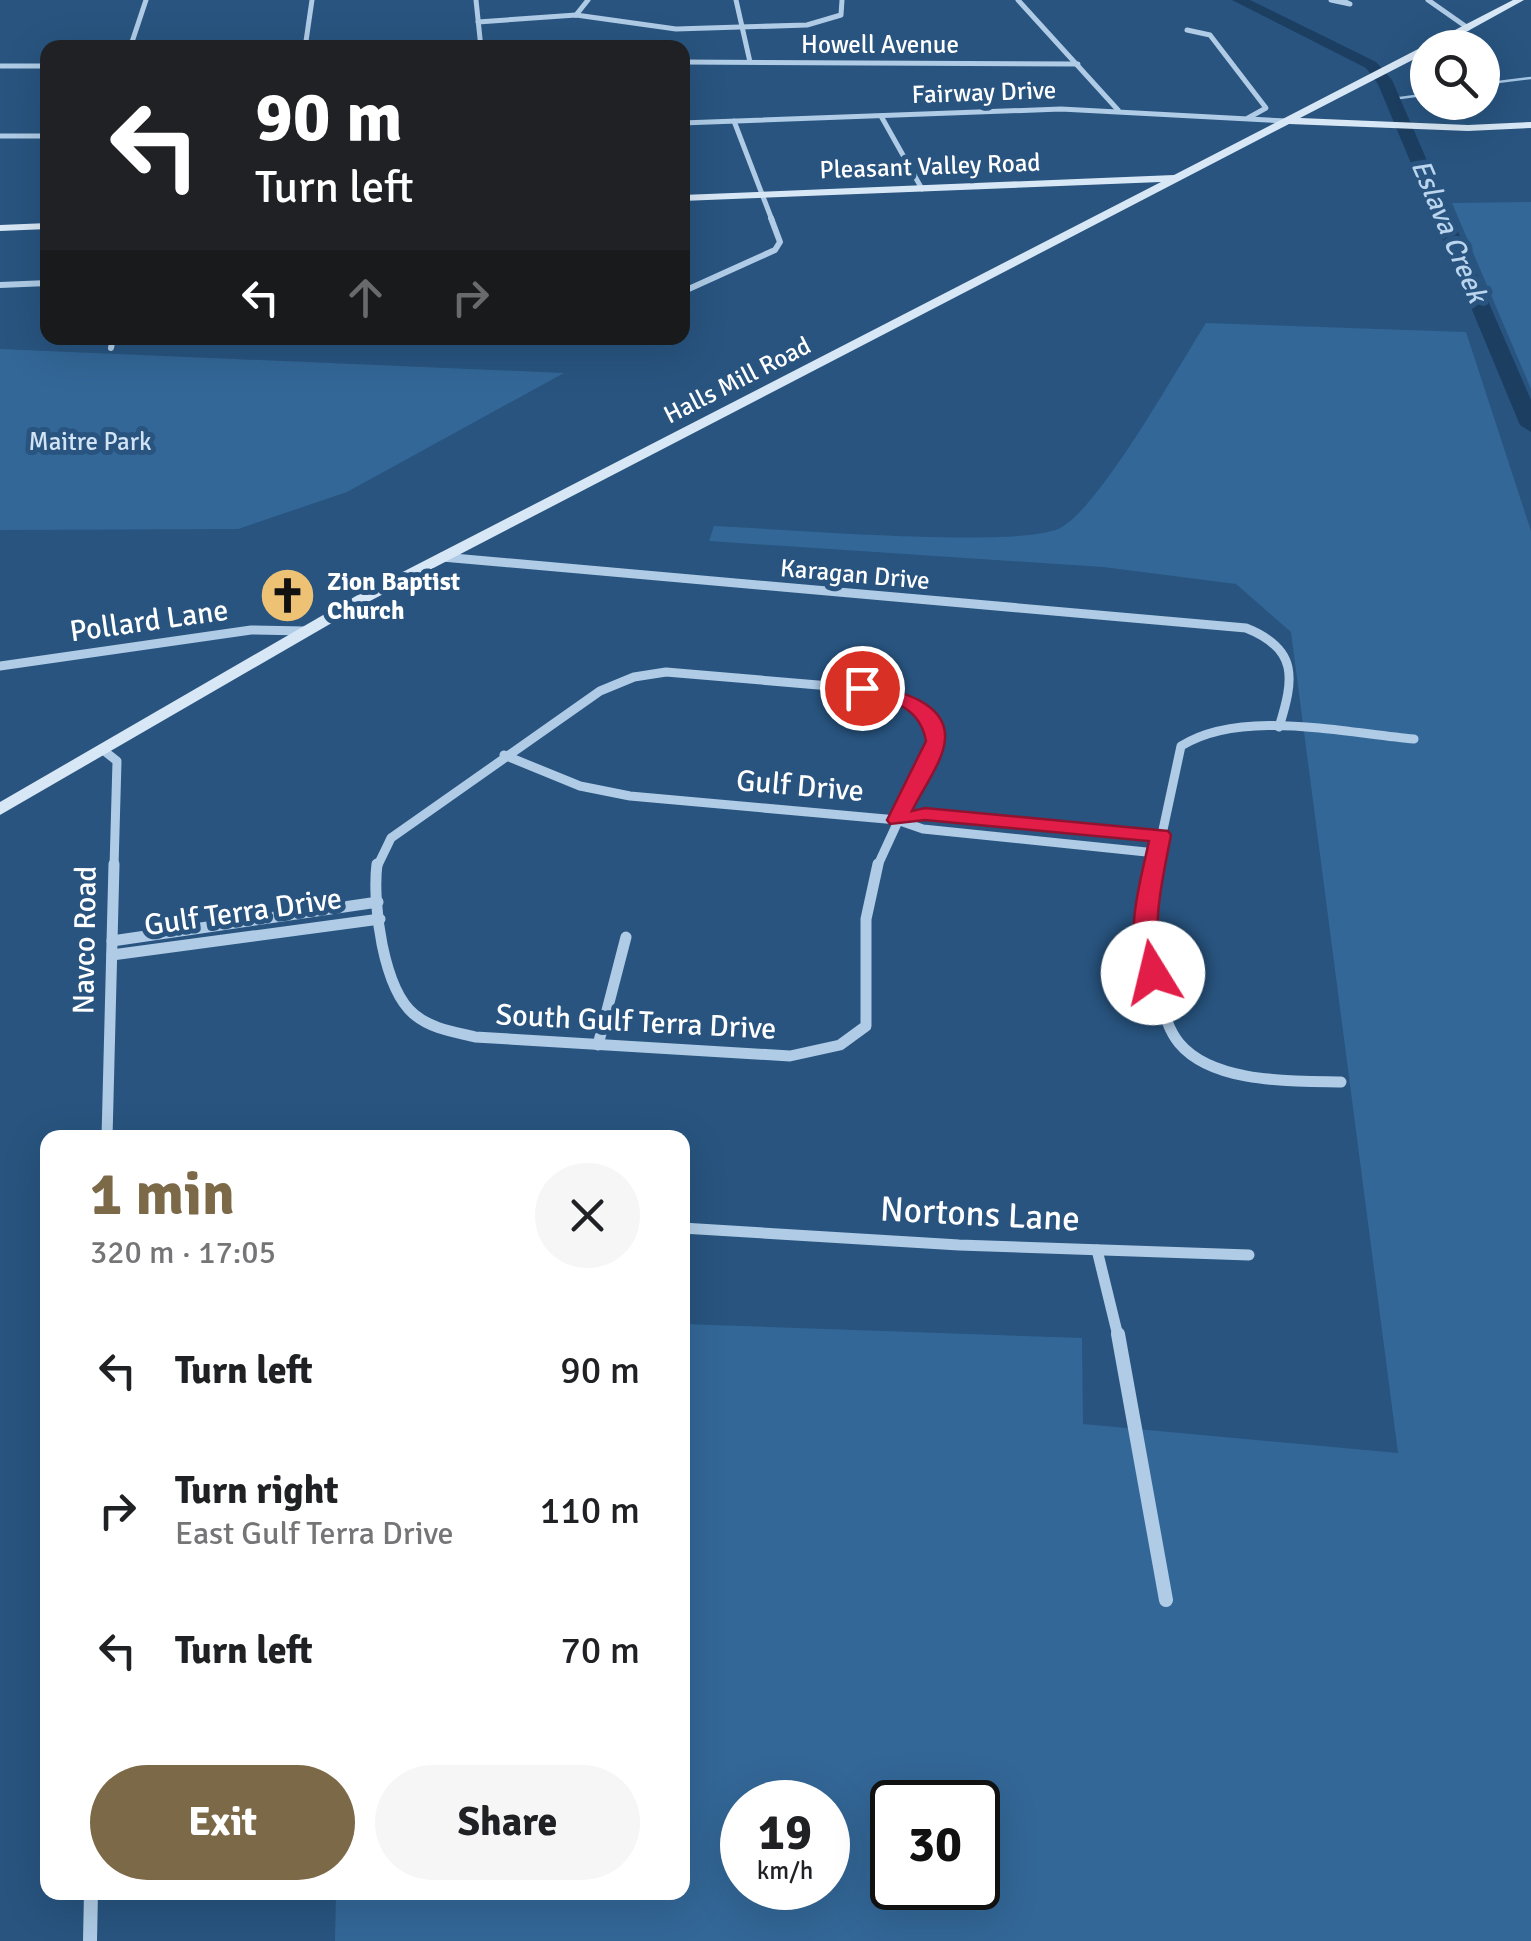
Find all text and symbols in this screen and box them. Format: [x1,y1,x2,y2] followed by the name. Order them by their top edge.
[801,29,959,60] street label: Howell Avenue
[1410,30,1500,120] map controls
[1410,30,1500,120] button: search
[255,74,403,160] text: 90 m
[911,74,1057,110] street label: Fairway Drive
[90,80,220,210] icon: left
[819,147,1041,185] street label: Pleasant Valley Road
[1404,154,1495,310] water label: Eslava Creek
[255,160,414,215] text: Turn left
[233,270,288,325] icon: left
[338,270,393,325] icon: ahead
[443,270,498,325] icon: right
[658,330,816,430] street label: Halls Mill Road
[28,426,152,457] park label: Maitre Park
[779,552,931,596] street label: Karagan Drive
[258,565,318,625] church icon: Zion Baptist Church
[327,566,460,626] place label: Zion Baptist Church
[67,592,231,650] street label: Pollard Lane
[820,646,905,731] pin
[835,661,890,716] icon: arrive
[735,762,865,810] street label: Gulf Drive
[65,865,105,1015] street label: Navco Road
[142,880,344,944] street label: Gulf Terra Drive
[1101,921,1205,1025] position arrow
[495,996,777,1048] street label: South Gulf Terra Drive
[90,1158,235,1232] text: 1 min
[535,1163,640,1268] button: close
[879,1187,1081,1241] street label: Nortons Lane
[90,1233,276,1272] text: 320 m · 17:05
[90,1343,145,1398] icon: left
[175,1347,313,1394] text: Turn left
[560,1347,640,1394] text: 90 m
[175,1467,339,1514] text: Turn right
[90,1483,145,1538] icon: right
[540,1487,640,1534] text: 110 m
[175,1514,454,1553] text: East Gulf Terra Drive
[90,1623,145,1678] icon: left
[175,1627,313,1674] text: Turn left
[560,1627,640,1674] text: 70 m
[90,1765,355,1880] button: Exit
[375,1765,640,1880] button: Share
[870,1780,1000,1910] speed limit sign: 30
[758,1802,812,1864] text: 19
[757,1855,813,1886] text: km/h

